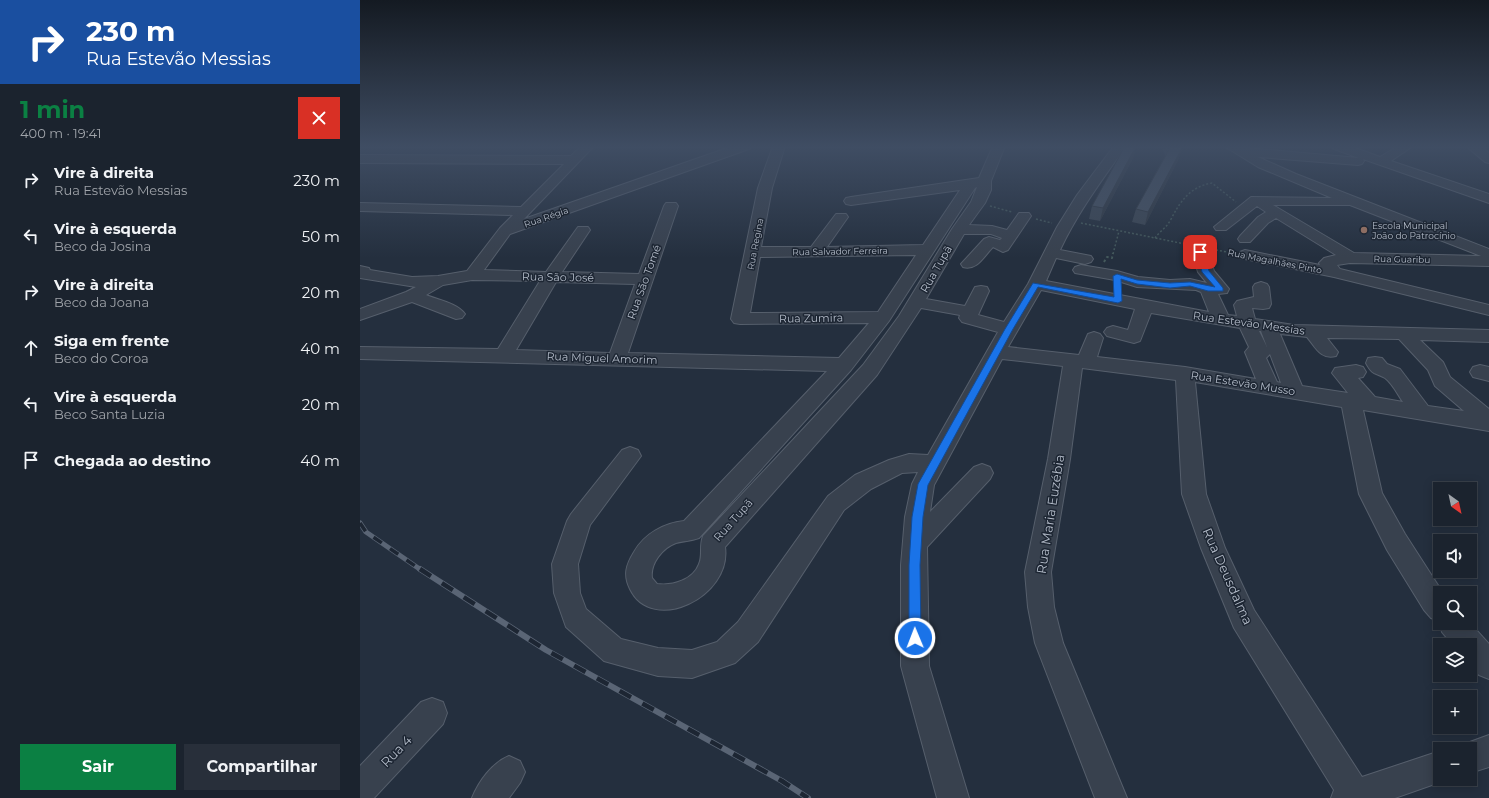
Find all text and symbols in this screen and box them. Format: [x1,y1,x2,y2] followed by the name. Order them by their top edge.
[86,14,175,48] text: 230 m
[20,16,72,68] icon: right
[86,48,271,70] text: Rua Estevão Messias
[20,95,85,124] text: 1 min
[298,97,340,139] button: close
[20,125,101,141] text: 400 m · 19:41
[54,163,154,182] text: Vire à direita
[20,169,42,191] icon: right
[293,171,340,190] text: 230 m
[54,182,187,198] text: Rua Estevão Messias
[522,204,570,230] street label: Rua Régia
[745,217,765,271] street label: Rua Regina
[54,219,177,238] text: Vire à esquerda
[1371,220,1456,241] place label: Escola Municipal João do Patrocínio
[20,225,42,247] icon: left
[1359,225,1369,235] marker: Escola Municipal João do Patrocínio
[302,227,340,246] text: 50 m
[1183,235,1217,269] pin
[54,238,151,254] text: Beco da Josina
[1189,241,1211,263] icon: arrive
[624,242,664,321] street label: Rua São Tomé
[917,243,955,295] street label: Rua Tupã
[792,245,888,257] street label: Rua Salvador Ferreira
[1227,246,1323,276] street label: Rua Magalhães Pinto
[1374,253,1430,265] street label: Rua Guaribu
[522,269,595,285] street label: Rua São José
[54,275,154,294] text: Vire à direita
[20,281,42,303] icon: right
[302,283,340,302] text: 20 m
[54,294,149,310] text: Beco da Joana
[1192,308,1306,338] street label: Rua Estevão Messias
[779,310,843,326] street label: Rua Zumira
[54,331,169,350] text: Siga em frente
[20,337,42,359] icon: ahead
[300,339,340,358] text: 40 m
[546,349,658,367] street label: Rua Miguel Amorim
[54,350,149,366] text: Beco do Coroa
[1190,368,1296,398] street label: Rua Estevão Musso
[54,387,177,406] text: Vire à esquerda
[20,393,42,415] icon: left
[302,395,340,414] text: 20 m
[54,406,165,422] text: Beco Santa Luzia
[20,449,42,471] icon: arrive
[54,451,211,470] text: Chegada ao destino
[300,451,340,470] text: 40 m
[1033,453,1067,575] street label: Rua Maria Euzébia
[1433,482,1477,526] north arrow
[1433,482,1477,786] map controls
[710,496,756,544] street label: Rua Tupã
[1199,525,1257,627] street label: Rua Deusdalma
[1433,534,1477,578] button: sound
[1433,586,1477,630] button: search
[894,617,936,659] position arrow
[1433,638,1477,682] button: layers
[1433,690,1477,734] button: +
[377,732,415,770] street label: Rua 4
[1433,742,1477,786] button: −
[20,744,176,790] button: Sair
[184,744,340,790] button: Compartilhar

